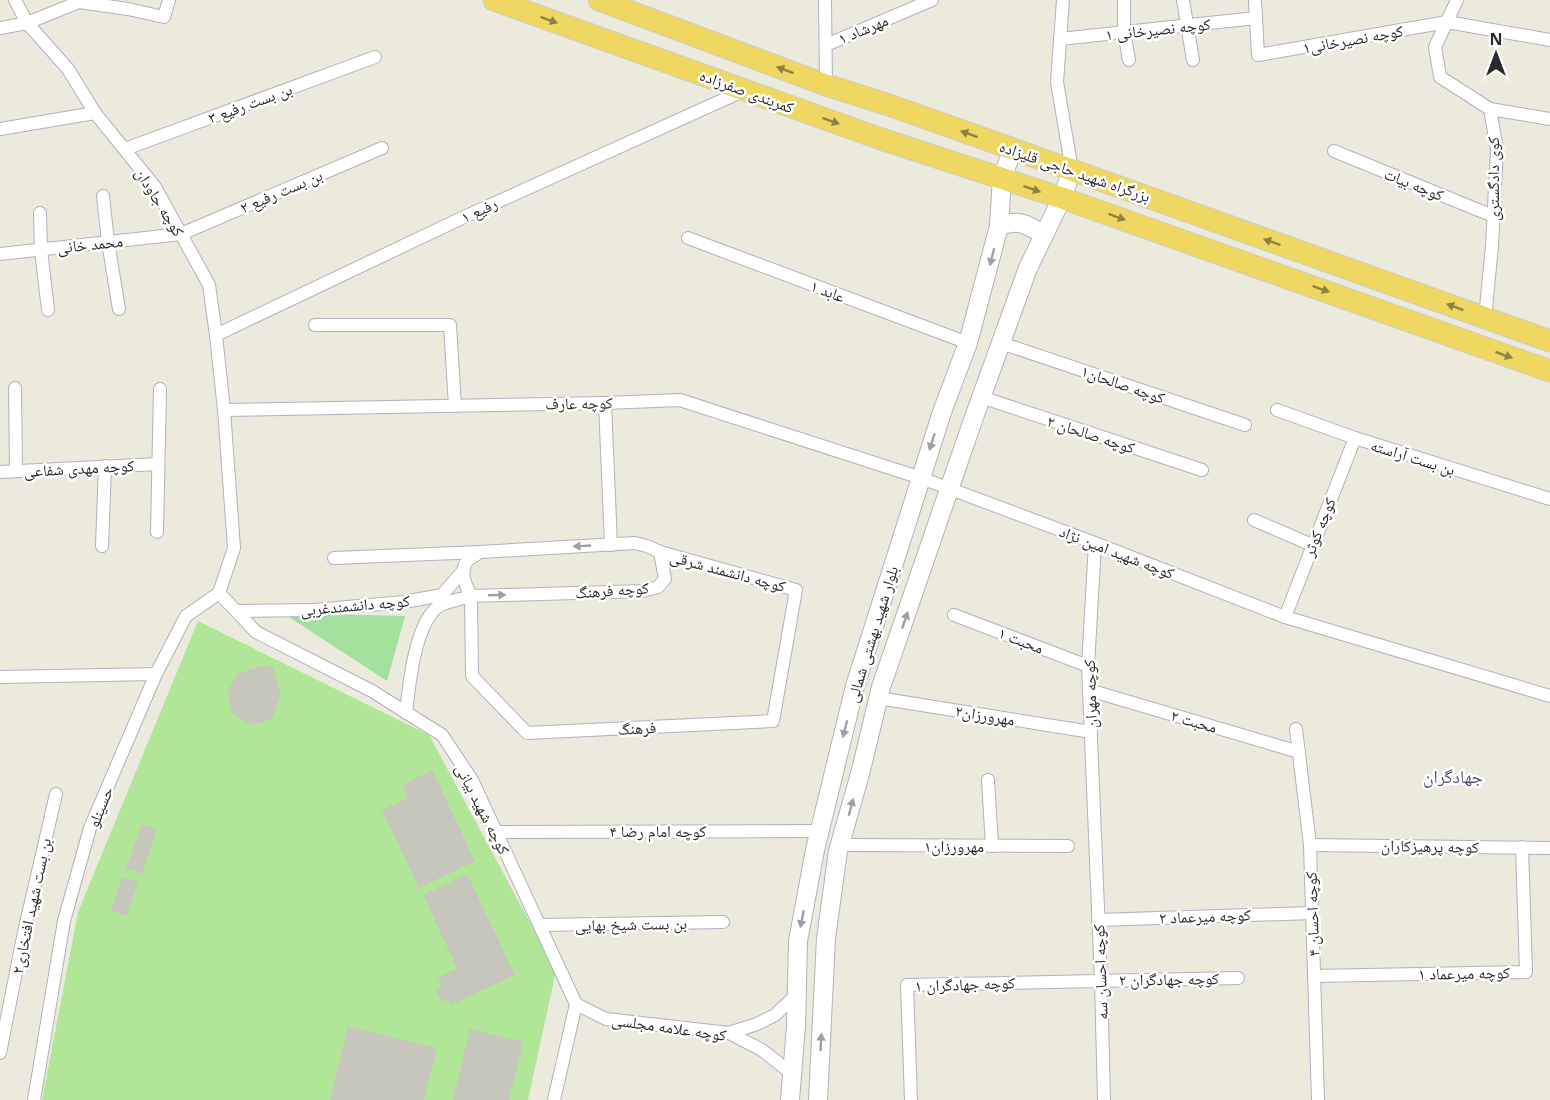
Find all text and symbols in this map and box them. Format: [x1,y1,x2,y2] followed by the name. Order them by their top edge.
[835,9,891,49] street label: مهرشاد ۱
[1104,12,1212,45] street label: کوچه نصیرخانی ۱
[540,15,558,25] one-way arrow
[1301,19,1405,59] street label: کوچه نصیرخانی۱
[1466,24,1526,84] north arrow
[1489,28,1503,50] text: N
[697,64,798,118] street label: کمربندی صفرزاده
[776,64,794,74] one-way arrow
[205,78,295,128] street label: بن بست رفیع ۳
[822,117,840,127] one-way arrow
[960,128,978,138] one-way arrow
[997,135,1153,207] street label: بزرگراه شهید حاجی قلیزاده
[1482,136,1504,221] street label: کوی دادگستری
[1381,162,1447,206] street label: کوچه بیات
[130,163,190,241] street label: کوچه جاودان
[236,164,326,218] street label: بن بست رفیع ۲
[1023,184,1041,194] one-way arrow
[457,192,501,228] street label: رفیع ۱
[1108,213,1126,223] one-way arrow
[56,230,124,258] street label: محمد خانی
[1263,236,1281,246] one-way arrow
[986,247,996,266] one-way arrow
[808,274,848,308] street label: عابد ۱
[1312,285,1330,295] one-way arrow
[1446,302,1464,312] one-way arrow
[1495,350,1513,360] one-way arrow
[1078,359,1168,409] street label: کوچه صالحان۱
[545,391,613,415] street label: کوچه عارف
[1044,409,1138,459] street label: کوچه صالحان ۲
[927,433,937,451] one-way arrow
[1368,434,1458,480] street label: بن بست آراسته
[23,454,135,482] street label: کوچه مهدی شفاعی
[1297,494,1341,561] street label: کوچه کوثر
[1056,520,1178,584] street label: کوچه شهید امین نژاد
[573,542,592,551] one-way arrow
[668,545,789,597] street label: کوچه دانشمند شرقی
[841,563,903,705] street label: بلوار شهید بهشتی شمالی
[574,576,650,604] street label: کوچه فرهنگ
[299,589,411,621] street label: کوچه دانشمندغربی
[488,591,507,600] one-way arrow
[900,611,910,629] one-way arrow
[995,621,1047,659] street label: محبت ۱
[1078,659,1102,729] street label: کوچه مهران
[954,699,1016,731] street label: مهرورزان۲
[1168,704,1220,738] street label: محبت ۲
[617,716,657,740] street label: فرهنگ
[839,720,849,738] one-way arrow
[451,760,516,859] street label: کوچه شهید بیانی
[1423,764,1483,788] district label: جهادگران
[82,783,118,831] street label: حسینلو
[846,798,856,816] one-way arrow
[610,820,707,842] street label: کوچه امام رضا ۴
[1381,834,1480,858] street label: کوچه پرهیزکاران
[924,835,984,857] street label: مهرورزان۱
[6,836,56,976] street label: بن بست شهید افتخاری۲
[1300,871,1324,957] street label: کوچه احسان ۴
[1159,903,1252,929] street label: کوچه میرعماد ۲
[797,910,806,929] one-way arrow
[575,912,687,936] street label: بن بست شیخ بهایی
[1087,923,1113,1020] street label: کوچه احسان سه
[1418,961,1510,985] street label: کوچه میرعماد ۱
[1119,967,1220,991] street label: کوچه جهادگران ۲
[915,971,1016,997] street label: کوچه جهادگران ۱
[610,1008,728,1046] street label: کوچه علامه مجلسی
[816,1032,825,1051] one-way arrow

